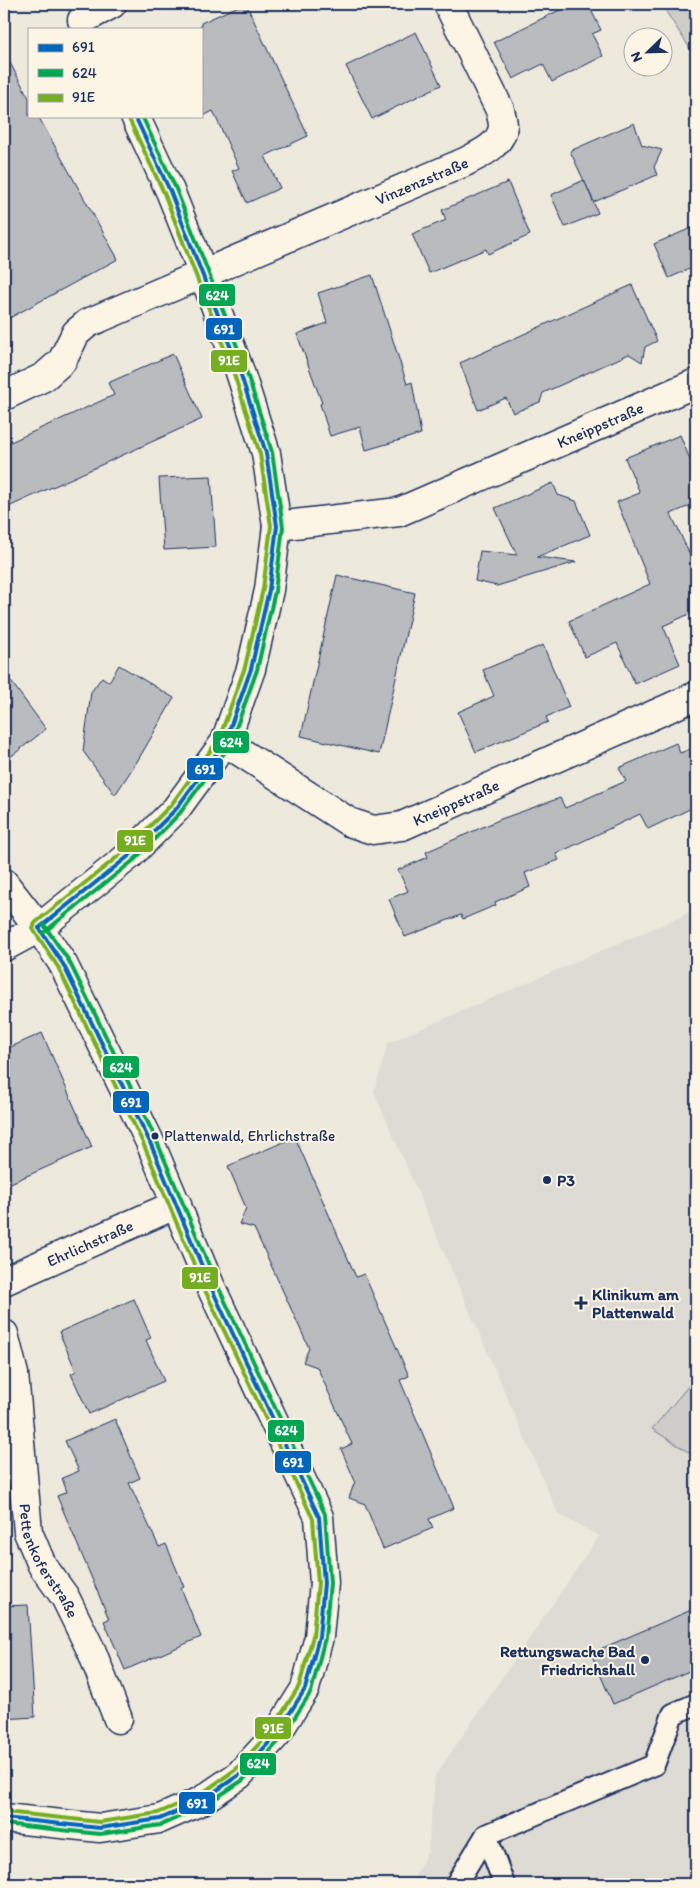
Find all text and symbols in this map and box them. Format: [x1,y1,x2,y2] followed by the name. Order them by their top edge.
[28,28,202,118] legend
[622,28,672,78] north arrow
[72,38,95,56] text: 691
[627,49,646,65] text: N
[72,64,97,82] text: 624
[72,88,95,106] text: 91E
[372,152,471,209] street label: Vinzenzstraße
[198,283,236,307] line badge: 624
[205,287,229,304] text: 624
[205,317,243,341] line badge: 691
[213,321,235,338] text: 691
[210,349,248,373] line badge: 91E
[218,352,240,369] text: 91E
[554,398,646,452] street label: Kneippstraße
[212,730,250,754] line badge: 624
[219,734,243,751] text: 624
[186,757,224,781] line badge: 691
[194,761,216,778] text: 691
[410,775,502,830] street label: Kneippstraße
[116,829,154,853] line badge: 91E
[124,832,146,849] text: 91E
[102,1055,140,1079] line badge: 624
[109,1059,133,1076] text: 624
[112,1090,150,1114] line badge: 691
[120,1094,142,1111] text: 691
[164,1127,335,1145] place label: Plattenwald, Ehrlichstraße
[150,1131,160,1141] marker: Plattenwald, Ehrlichstraße
[557,1171,575,1190] place label: P3
[541,1174,553,1186] marker: P3
[44,1215,136,1270] street label: Ehrlichstraße
[181,1266,219,1290] line badge: 91E
[189,1269,211,1286] text: 91E
[592,1285,679,1322] place label: Klinikum am Plattenwald
[574,1296,588,1310] marker: Klinikum am Plattenwald
[267,1419,305,1443] line badge: 624
[274,1422,298,1439] text: 624
[274,1450,312,1474] line badge: 691
[282,1454,304,1471] text: 691
[16,1503,83,1621] street label: Pettenkoferstraße
[500,1642,635,1679] place label: Rettungswache Bad Friedrichshall
[639,1654,651,1666] marker: Rettungswache Bad Friedrichshall
[254,1716,292,1740] line badge: 91E
[262,1720,284,1737] text: 91E
[239,1752,277,1776] line badge: 624
[246,1755,270,1772] text: 624
[178,1791,216,1815] line badge: 691
[186,1795,208,1812] text: 691

